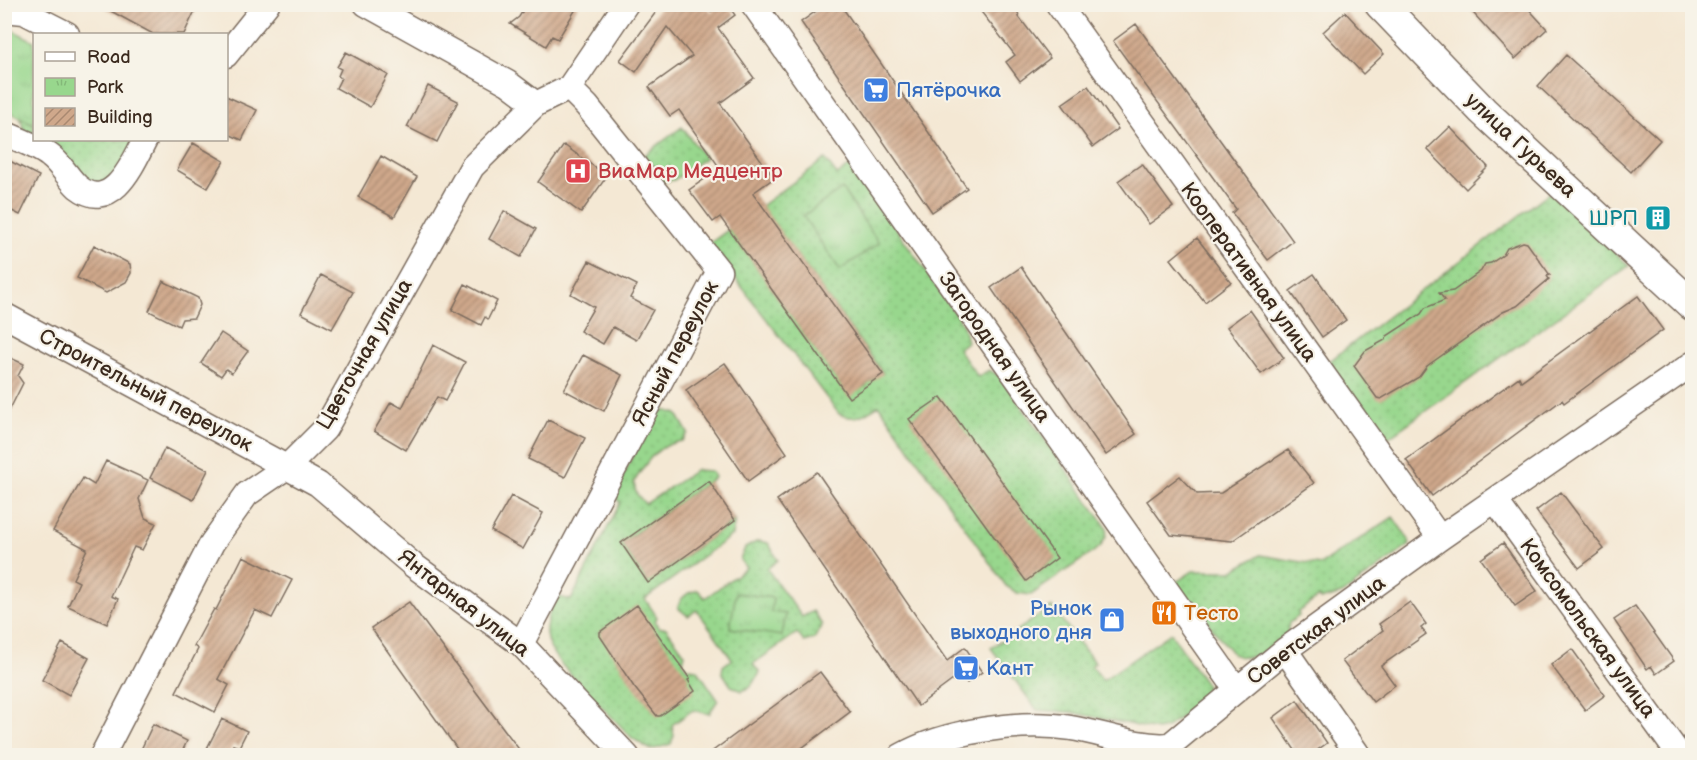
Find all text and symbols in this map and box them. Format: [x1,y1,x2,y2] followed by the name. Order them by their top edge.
[33,33,228,141] legend
[87,47,131,68] text: Road
[861,75,891,105] supermarket icon: Пятёрочка
[87,77,123,98] text: Park
[896,78,1002,103] place label: Пятёрочка
[1460,88,1582,203] street label: улица Гурьева
[87,107,153,128] text: Building
[563,156,593,186] hospital icon: ВиаМар Медцентр
[598,159,783,184] place label: ВиаМар Медцентр
[1175,178,1322,367] street label: Кооперативная улица
[1643,203,1673,233] building icon: ШРП
[1589,206,1638,231] place label: ШРП
[933,267,1056,428] street label: Загородная улица
[311,274,418,434] street label: Цветочная улица
[627,276,724,430] street label: Ясный переулок
[35,324,257,457] street label: Строительный переулок
[1514,534,1661,723] street label: Комсомольская улица
[393,544,535,663] street label: Янтарная улица
[1242,570,1391,690] street label: Советская улица
[950,596,1092,645] place label: Рынок выходного дня
[1149,598,1179,628] restaurant icon: Тесто
[1184,601,1239,626] place label: Тесто
[1097,605,1127,635] shop icon: Рынок выходного дня
[951,653,981,683] supermarket icon: Кант
[986,656,1034,681] place label: Кант

